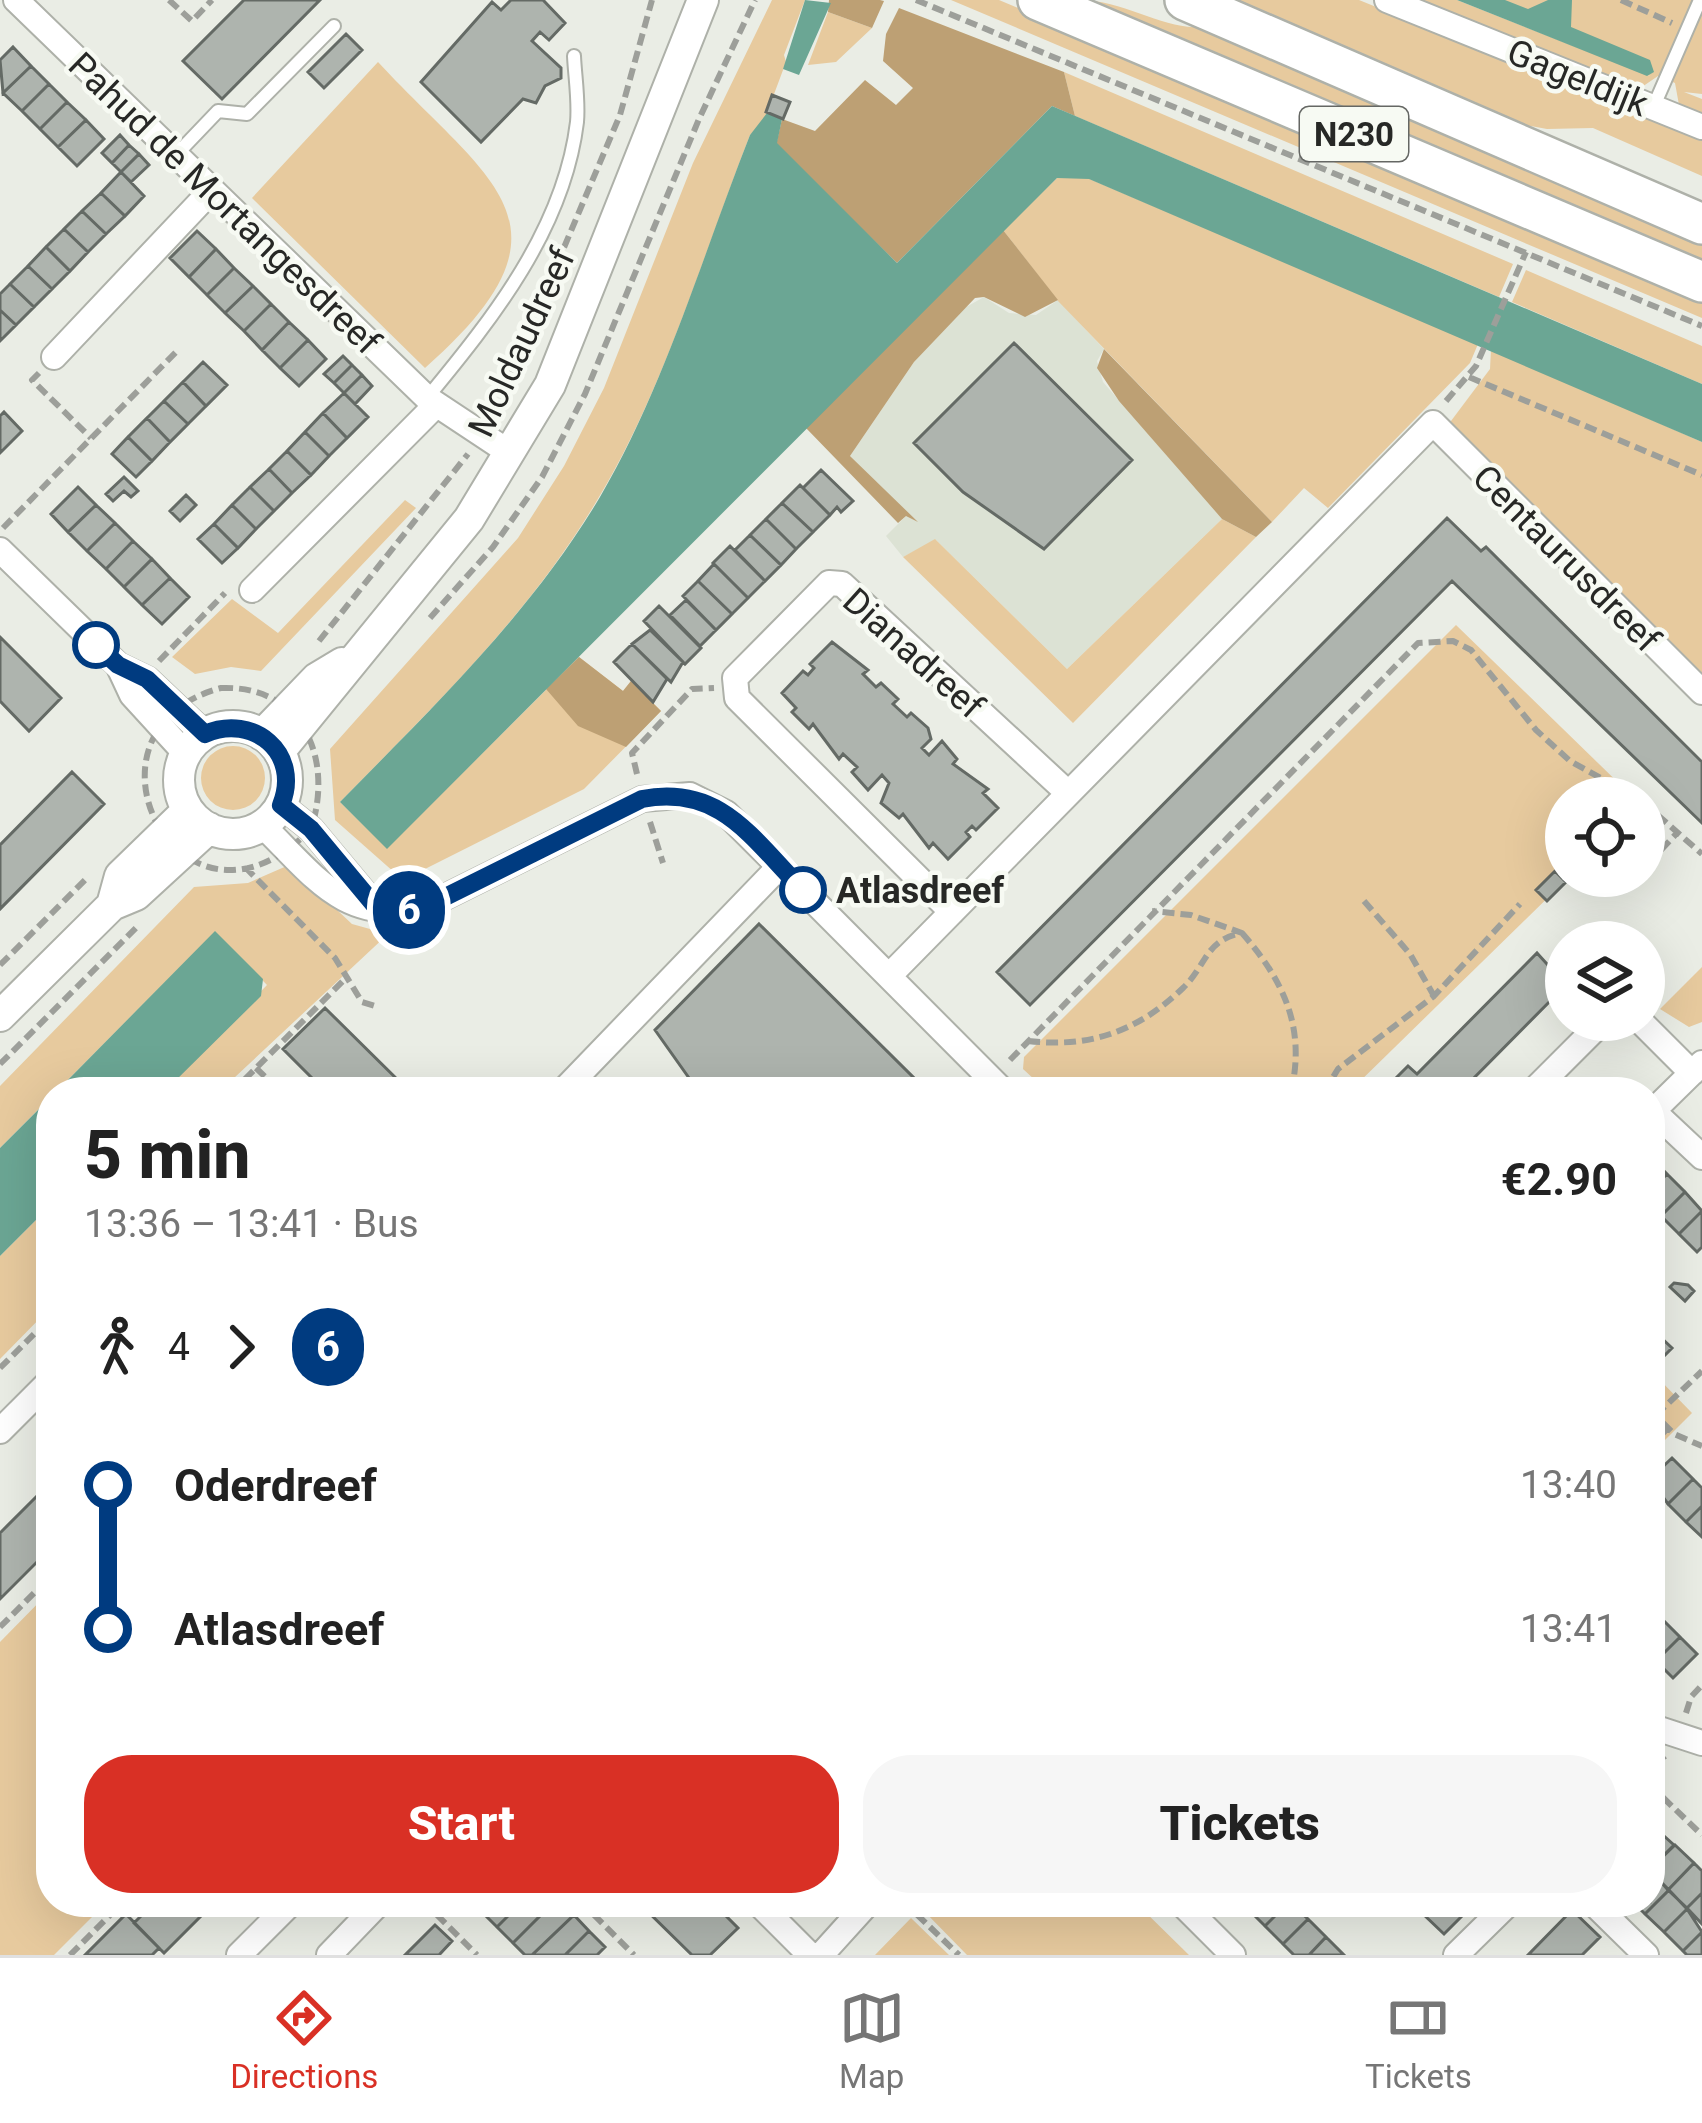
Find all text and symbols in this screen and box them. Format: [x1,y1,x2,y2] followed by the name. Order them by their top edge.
[1501,31,1655,125] street label: Gageldijk
[60,44,389,364] street label: Pahud de Mortangesdreef
[1300,107,1408,161] road number: N230
[460,241,584,443] street label: Moldaudreef
[1464,456,1669,661] street label: Centaurusdreef
[835,580,992,728] street label: Dianadreef
[74,623,118,667] unlabelled marker
[1545,777,1665,1041] map controls
[1545,777,1665,897] button: locate
[781,868,825,912] marker: Atlasdreef
[836,870,1004,912] place label: Atlasdreef
[370,871,448,949] line badge: 6
[397,885,421,934] text: 6
[1545,921,1665,1041] button: layers
[84,1117,250,1194] text: 5 min
[1501,1153,1617,1206] text: €2.90
[84,1201,419,1247] text: 13:36 – 13:41 · Bus
[84,1314,150,1380] icon: walk
[208,1314,274,1380] icon: forward
[316,1322,340,1371] text: 6
[168,1324,190,1370] text: 4
[174,1459,377,1512] text: Oderdreef
[1520,1462,1617,1508] text: 13:40
[174,1603,384,1656] text: Atlasdreef
[1520,1606,1617,1652] text: 13:41
[84,1755,839,1893] button: Start
[863,1755,1617,1893] button: Tickets
[230,1985,378,2096] tab: Directions
[839,1985,905,2096] tab: Map
[1365,1985,1472,2096] tab: Tickets

